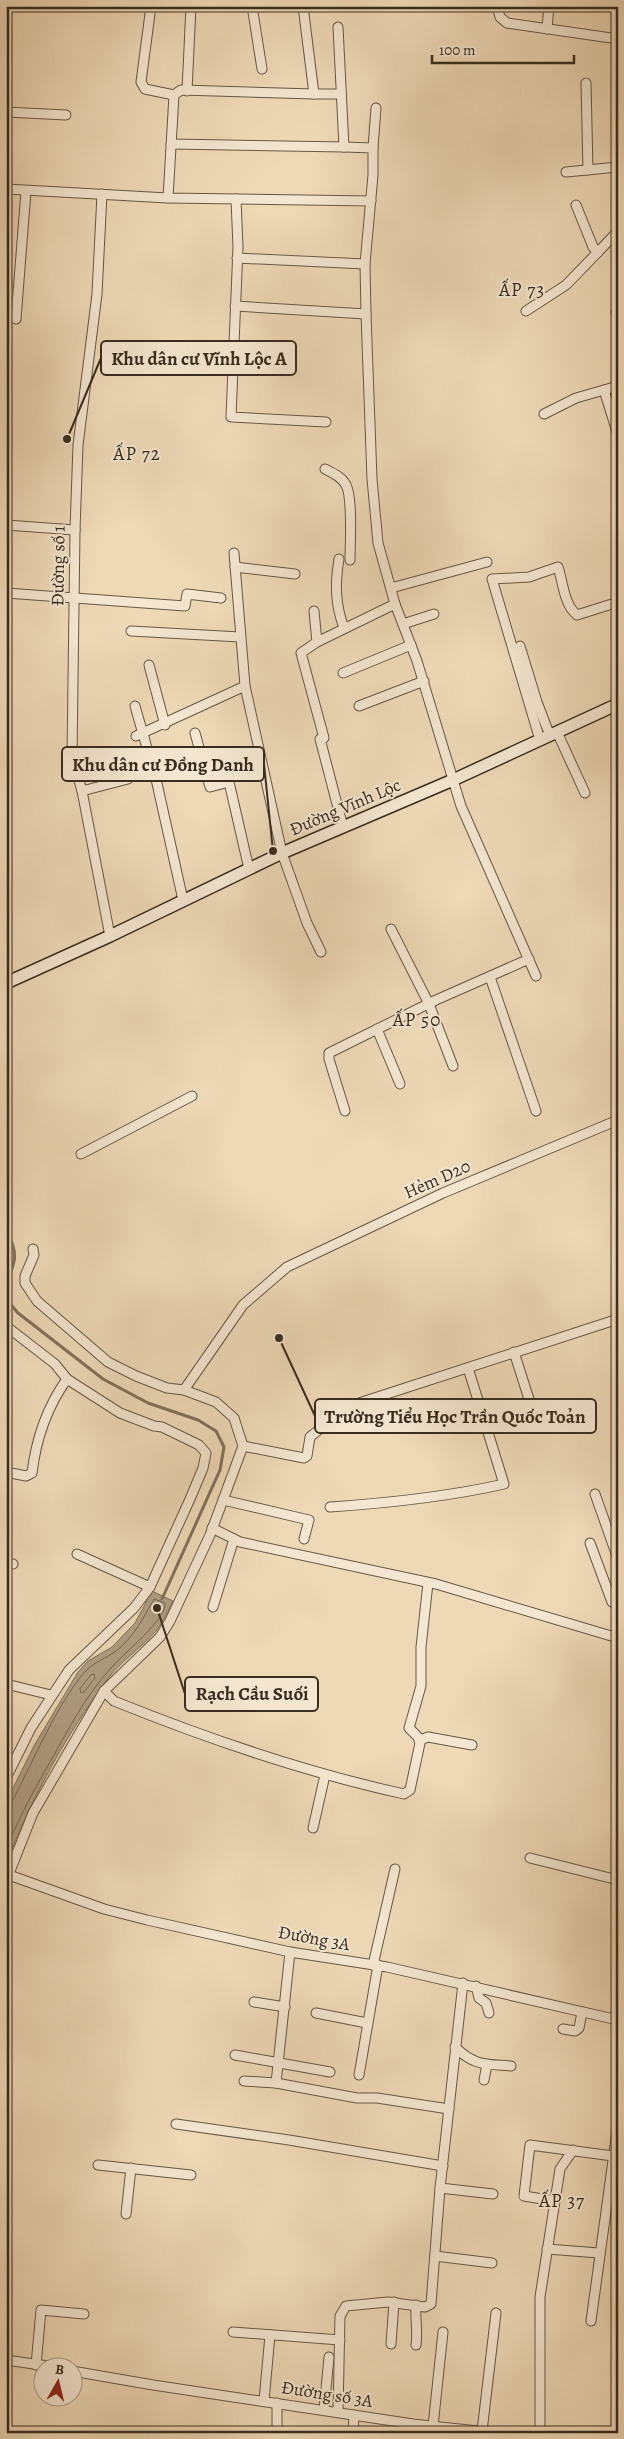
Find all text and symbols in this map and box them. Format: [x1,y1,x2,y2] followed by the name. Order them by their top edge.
[432,32,574,64] scale bar
[439,40,476,60] text: 100 m
[498,277,545,303] district label: ẤP 73
[101,341,296,375] callout: Khu dân cư Vĩnh Lộc A
[111,346,288,372] text: Khu dân cư Vĩnh Lộc A
[112,441,161,467] district label: ẤP 72
[45,526,71,606] street label: Đường số 1
[62,747,264,781] callout: Khu dân cư Đồng Danh
[72,752,254,778] text: Khu dân cư Đồng Danh
[286,773,404,841] street label: Đường Vĩnh Lộc
[392,1007,441,1033] district label: ẤP 50
[400,1154,474,1204] street label: Hẻm D20
[315,1399,596,1433] callout: Trường Tiểu Học Trần Quốc Toản
[324,1404,586,1430] text: Trường Tiểu Học Trần Quốc Toản
[185,1677,318,1711] callout: Rạch Cầu Suối
[195,1681,309,1707] text: Rạch Cầu Suối
[276,1920,352,1956] street label: Đường 3A
[538,2188,585,2214] district label: ẤP 37
[32,2356,82,2406] north arrow
[54,2360,66,2380] text: B
[280,2375,375,2413] street label: Đường số 3A

